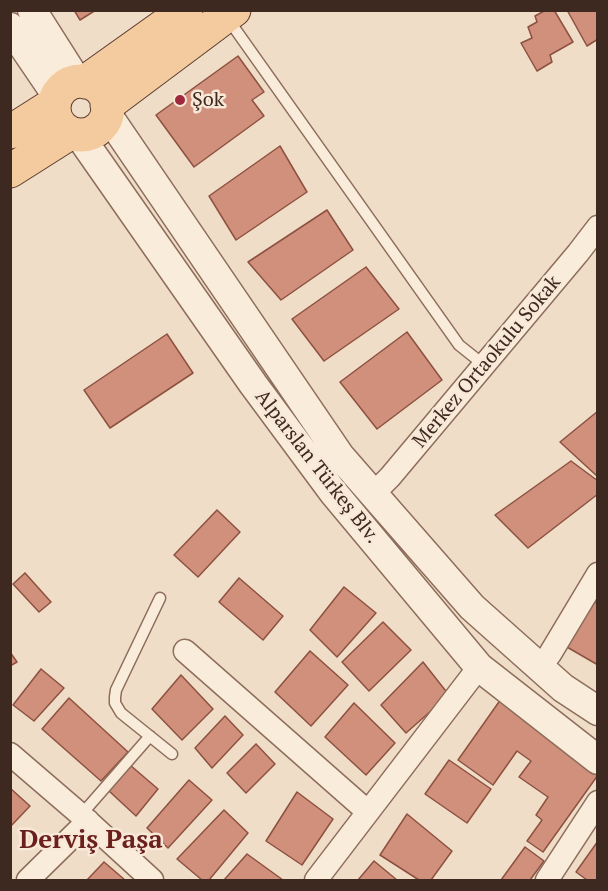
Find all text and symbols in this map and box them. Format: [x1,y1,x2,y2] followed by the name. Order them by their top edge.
[192,88,224,112] place label: Şok
[173,93,187,107] marker: Şok
[408,271,566,453] street label: Merkez Ortaokulu Sokak
[250,385,384,549] street label: Alparslan Türkeş Blv.
[19,825,163,857] district label: Derviş Paşa

